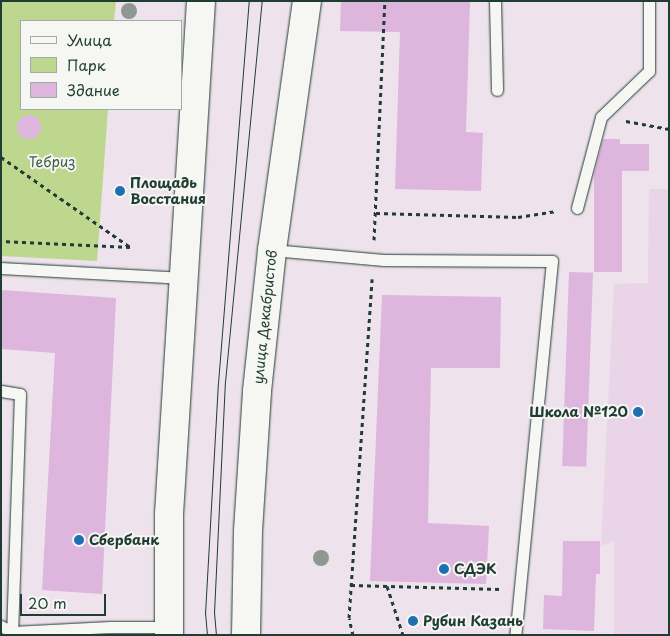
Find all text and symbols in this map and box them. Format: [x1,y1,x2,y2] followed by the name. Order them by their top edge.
[20,20,182,110] legend
[67,28,112,51] text: Улица
[67,53,106,76] text: Парк
[67,78,120,101] text: Здание
[29,154,75,170] park label: Тебриз
[130,175,206,208] place label: Площадь Восстания
[114,185,126,197] marker: Площадь Восстания
[250,249,280,385] street label: улица Декабристов
[529,404,628,420] place label: Школа №120
[632,406,644,418] marker: Школа №120
[89,532,159,548] place label: Сбербанк
[73,534,85,546] marker: Сбербанк
[454,561,496,577] place label: СДЭК
[438,563,450,575] marker: СДЭК
[22,584,109,616] scale bar
[28,591,67,614] text: 20 m
[423,613,523,629] place label: Рубин Казань
[407,615,419,627] marker: Рубин Казань

